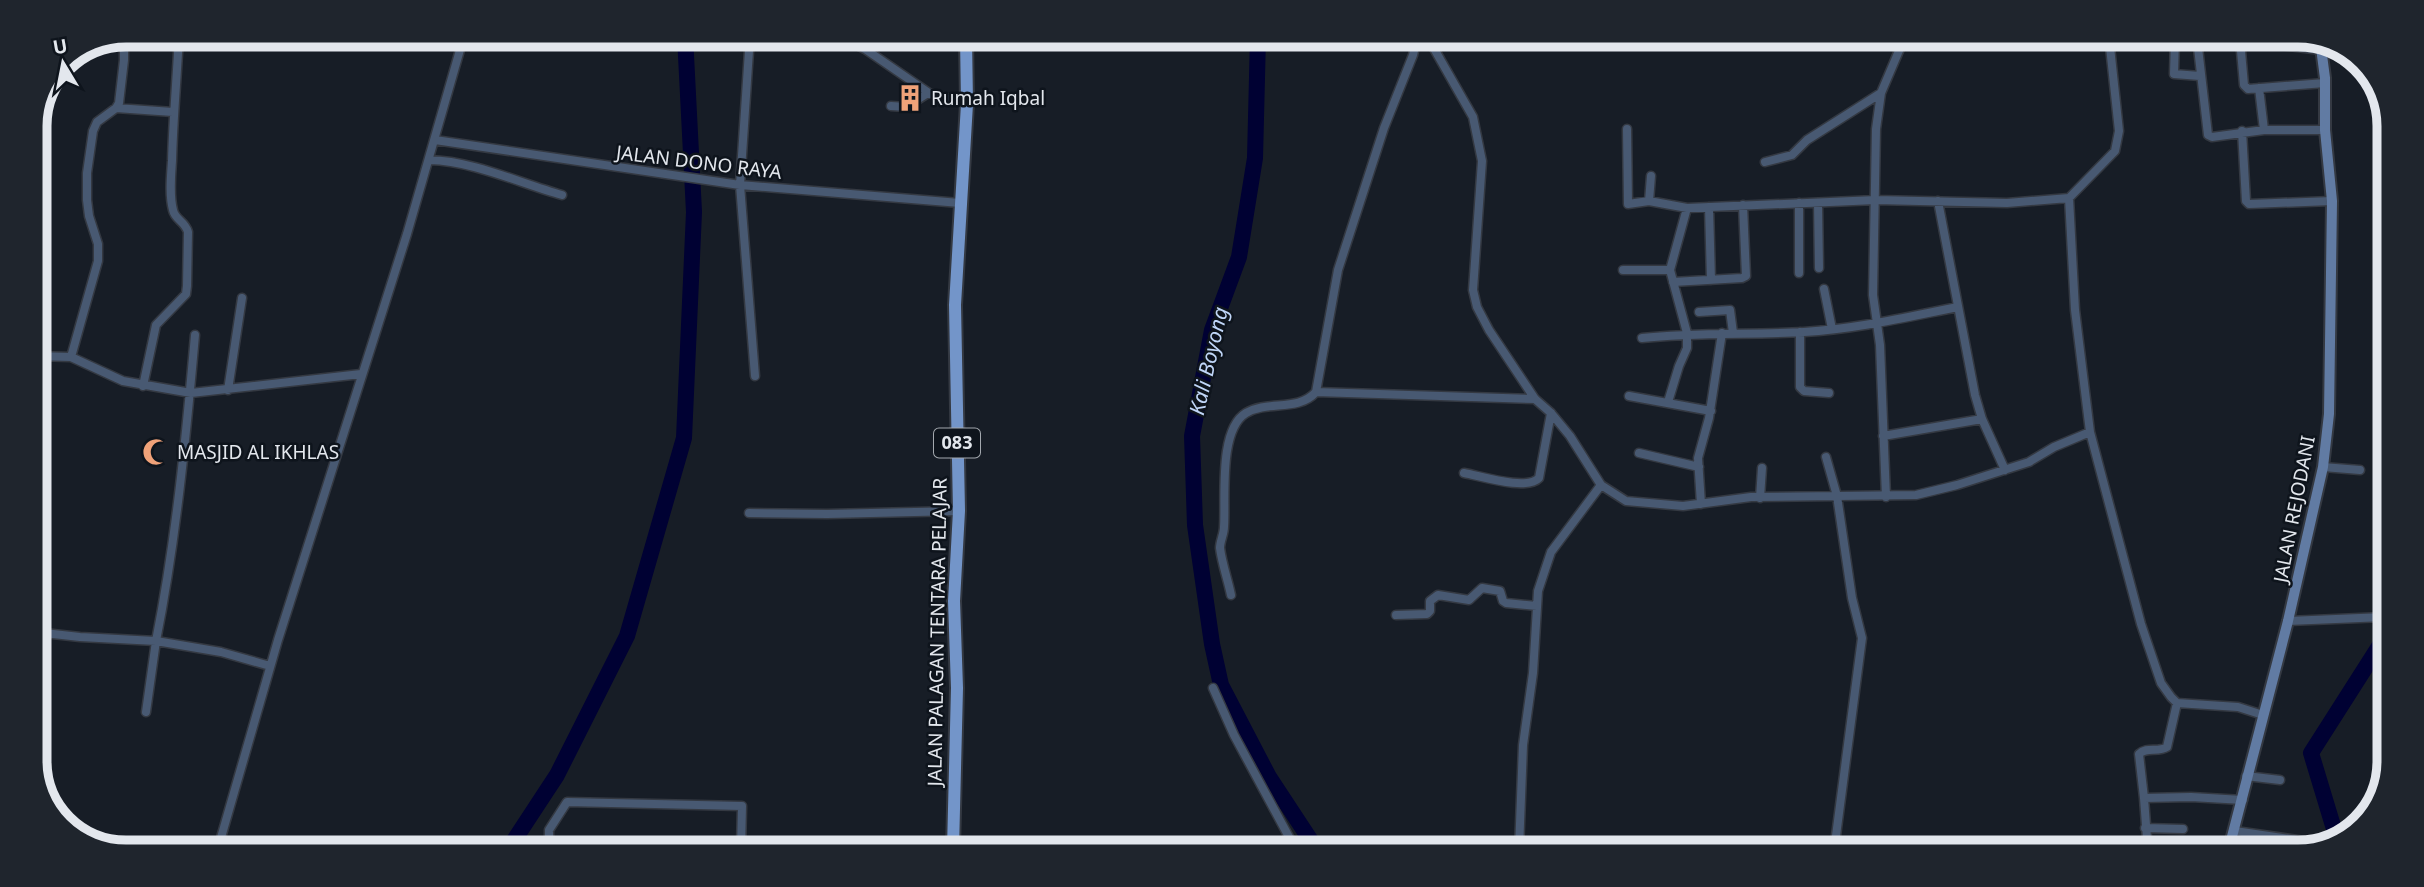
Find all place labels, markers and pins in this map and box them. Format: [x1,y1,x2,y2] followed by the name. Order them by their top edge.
[895,83,925,113] building icon: Rumah Iqbal
[931,85,1045,111] place label: Rumah Iqbal
[141,437,171,467] mosque icon: MASJID AL IKHLAS
[177,439,339,465] place label: MASJID AL IKHLAS

